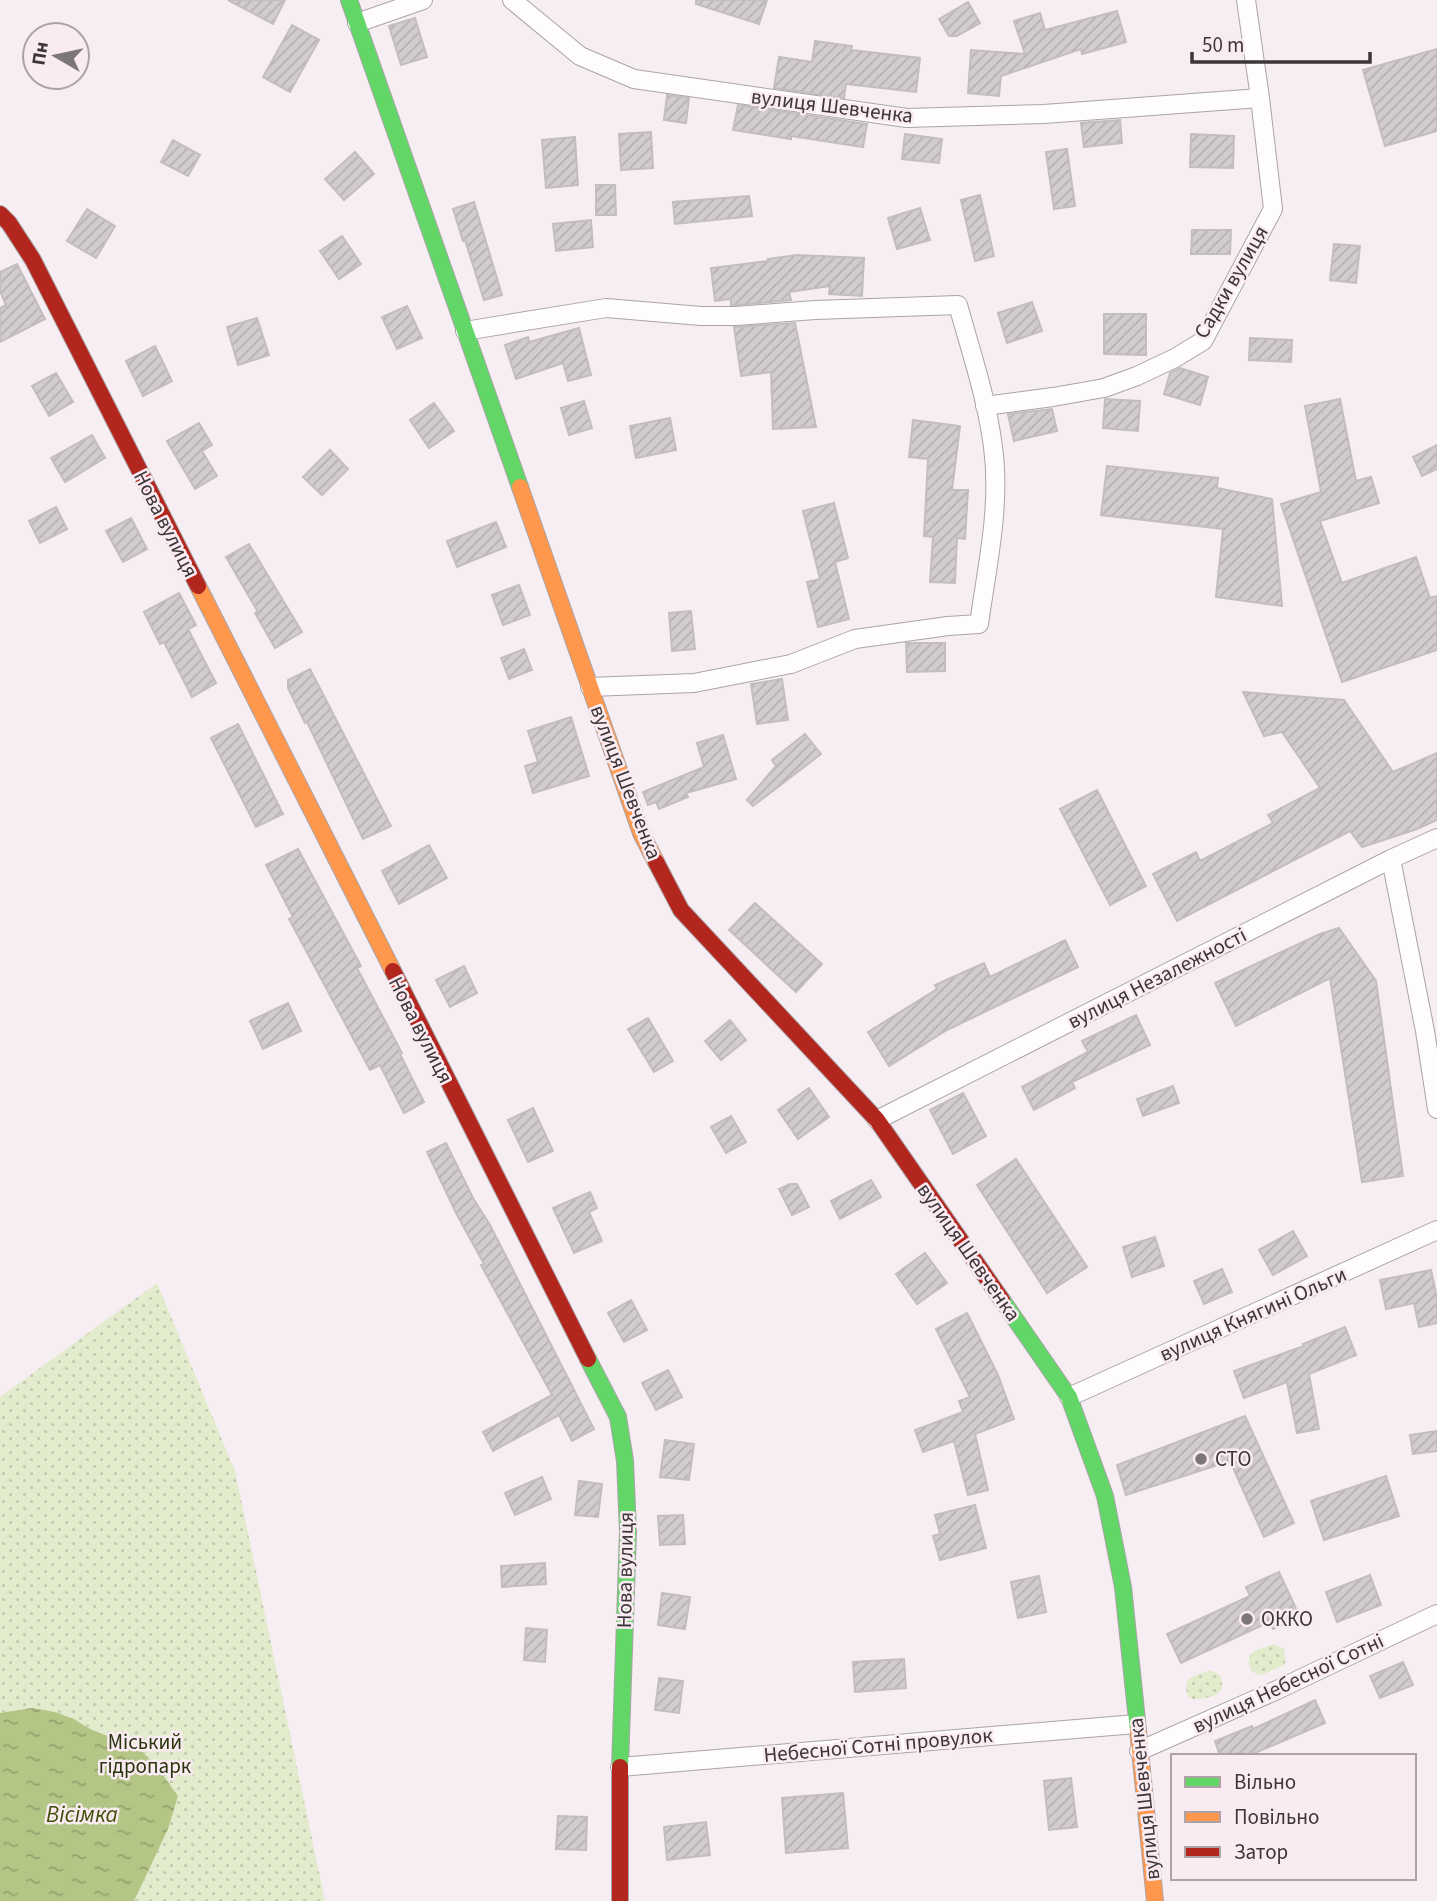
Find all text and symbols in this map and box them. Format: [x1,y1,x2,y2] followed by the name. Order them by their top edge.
[21,21,91,91] north arrow
[1192,21,1370,65] scale bar
[1202,30,1244,60] text: 50 m
[26,40,56,67] text: Пн
[749,81,915,131] street label: вулиця Шевченка
[1187,220,1275,344] street label: Садки вулиця
[126,465,206,583] street label: Нова вулиця
[583,701,669,863] street label: вулиця Шевченка
[1062,920,1252,1036] street label: вулиця Незалежності
[381,971,461,1089] street label: Нова вулиця
[910,1177,1028,1327] street label: вулиця Шевченка
[1155,1259,1351,1369] street label: вулиця Княгині Ольги
[1215,1444,1251,1474] place label: СТО
[1193,1451,1209,1467] marker: СТО
[609,1512,641,1628] street label: Нова вулиця
[1261,1604,1313,1634] place label: ОККО
[1239,1611,1255,1627] marker: ОККО
[1188,1626,1388,1740] street label: вулиця Небесної Сотні
[1121,1716,1167,1882] street label: вулиця Шевченка
[762,1720,994,1770] street label: Небесної Сотні провулок
[99,1727,192,1781] park label: Міський гідропарк
[1171,1754,1416,1880] legend
[1234,1767,1296,1797] text: Вільно
[46,1798,118,1831] water label: Вісімка
[1234,1802,1319,1832] text: Повільно
[1234,1837,1288,1867] text: Затор

